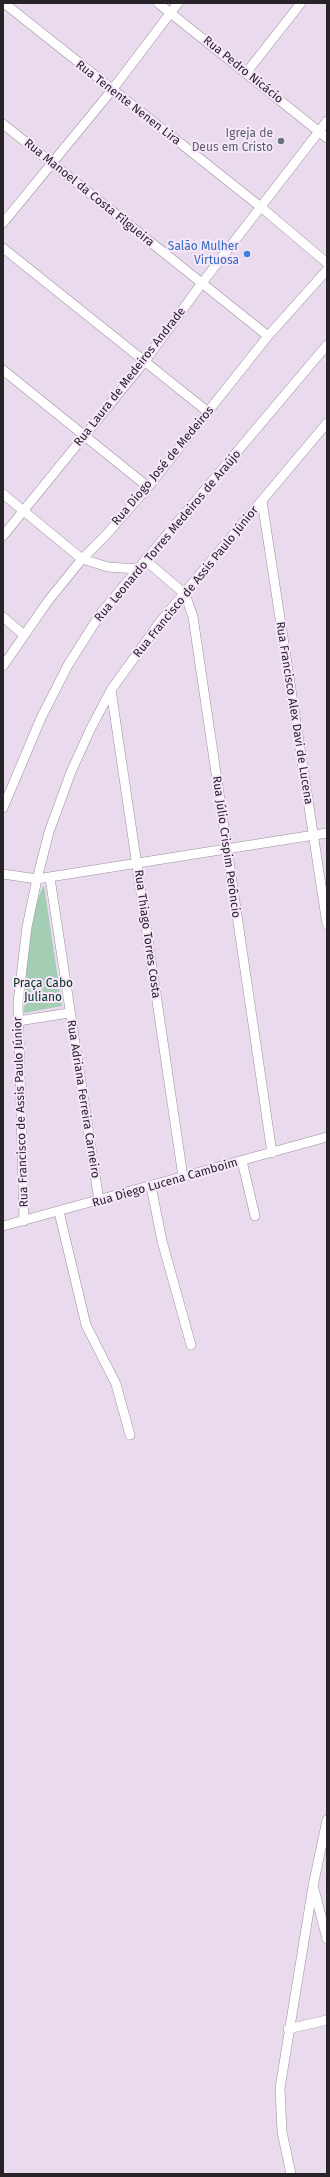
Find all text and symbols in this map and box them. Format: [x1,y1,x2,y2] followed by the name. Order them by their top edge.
[200,33,286,107] street label: Rua Pedro Nicácio
[73,58,183,148] street label: Rua Tenente Nenen Lira
[192,127,273,155] place label: Igreja de Deus em Cristo
[21,136,157,250] street label: Rua Manoel da Costa Filgueira
[276,136,286,146] marker: Igreja de Deus em Cristo
[168,240,239,268] place label: Salão Mulher Virtuosa
[242,249,252,259] marker: Salão Mulher Virtuosa
[71,305,189,449] street label: Rua Laura de Medeiros Andrade
[109,404,217,528] street label: Rua Diogo José de Medeiros
[92,447,244,625] street label: Rua Leonardo Torres Medeiros de Araújo
[130,503,262,661] street label: Rua Francisco de Assis Paulo Júnior
[272,620,316,806] street label: Rua Francisco Alex Davi de Lucena
[209,775,243,919] street label: Rua Júlio Crispim Perôncio
[131,869,163,999] street label: Rua Thiago Torres Costa
[13,977,73,1005] park label: Praça Cabo Juliano
[10,1016,32,1208] street label: Rua Francisco de Assis Paulo Júnior
[63,1019,103,1179] street label: Rua Adriana Ferreira Carneiro
[91,1155,239,1211] street label: Rua Diego Lucena Camboim

